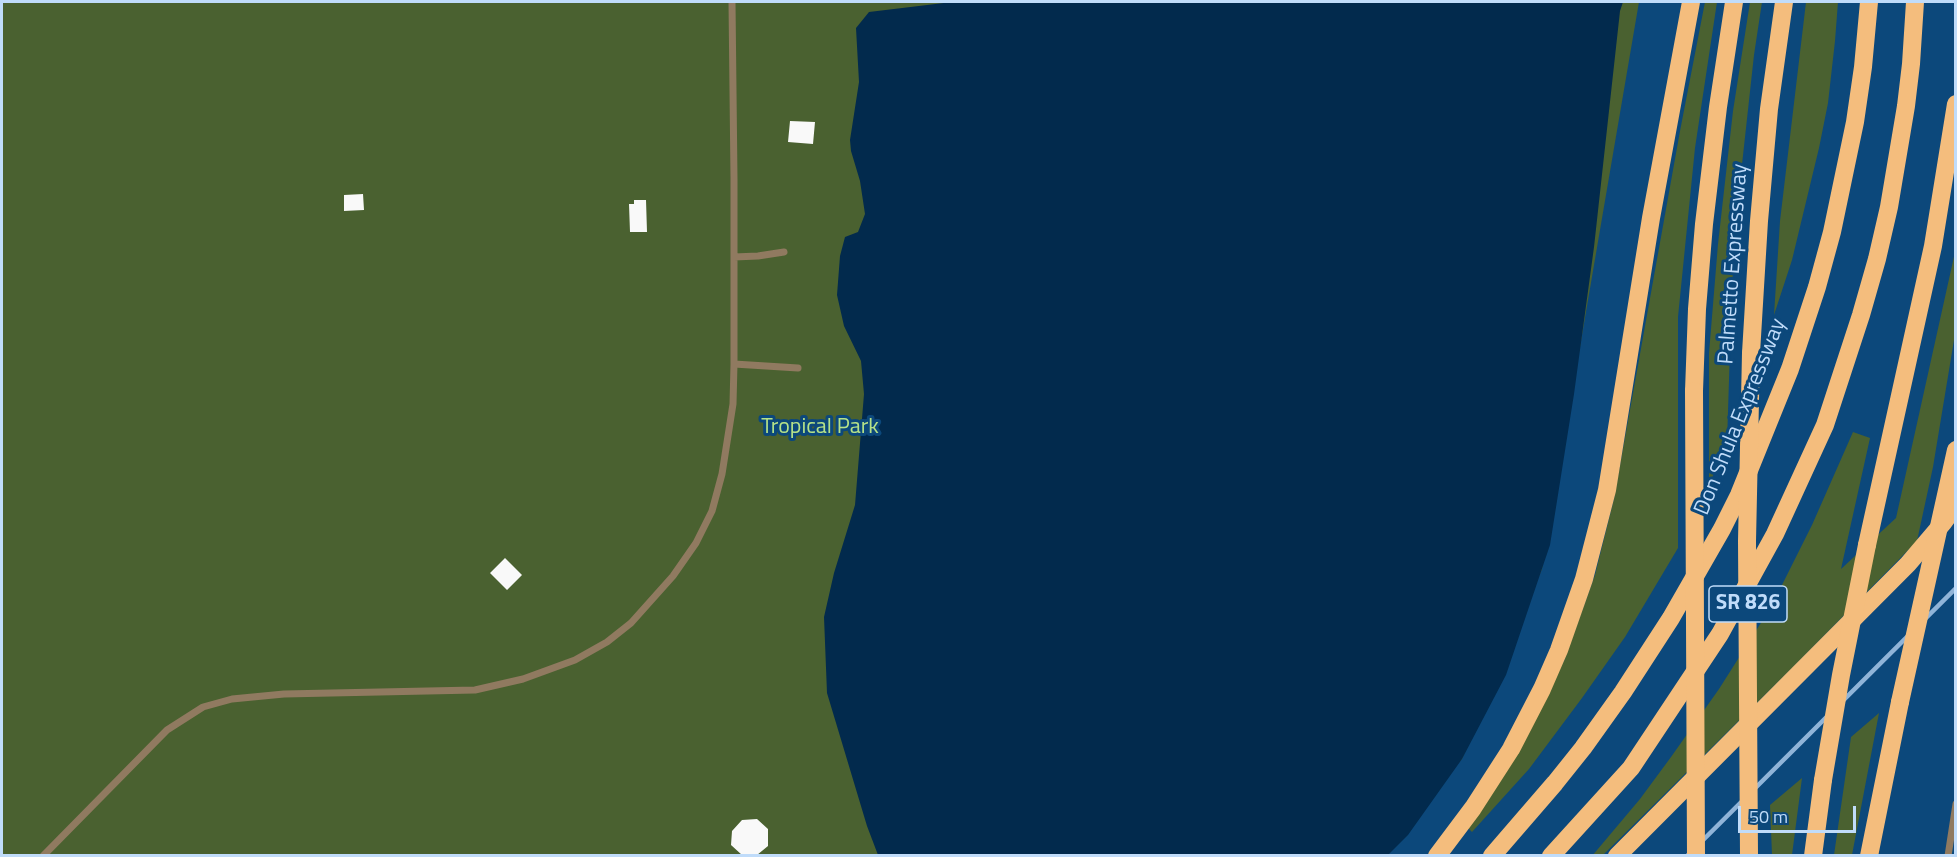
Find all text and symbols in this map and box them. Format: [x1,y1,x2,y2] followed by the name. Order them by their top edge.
[1714,163,1754,365] street label: Palmetto Expressway
[1690,315,1792,519] street label: Don Shula Expressway
[761,415,879,441] park label: Tropical Park
[1709,586,1787,622] road number: SR 826
[1741,794,1860,832] scale bar
[1749,803,1788,830] text: 50 m

